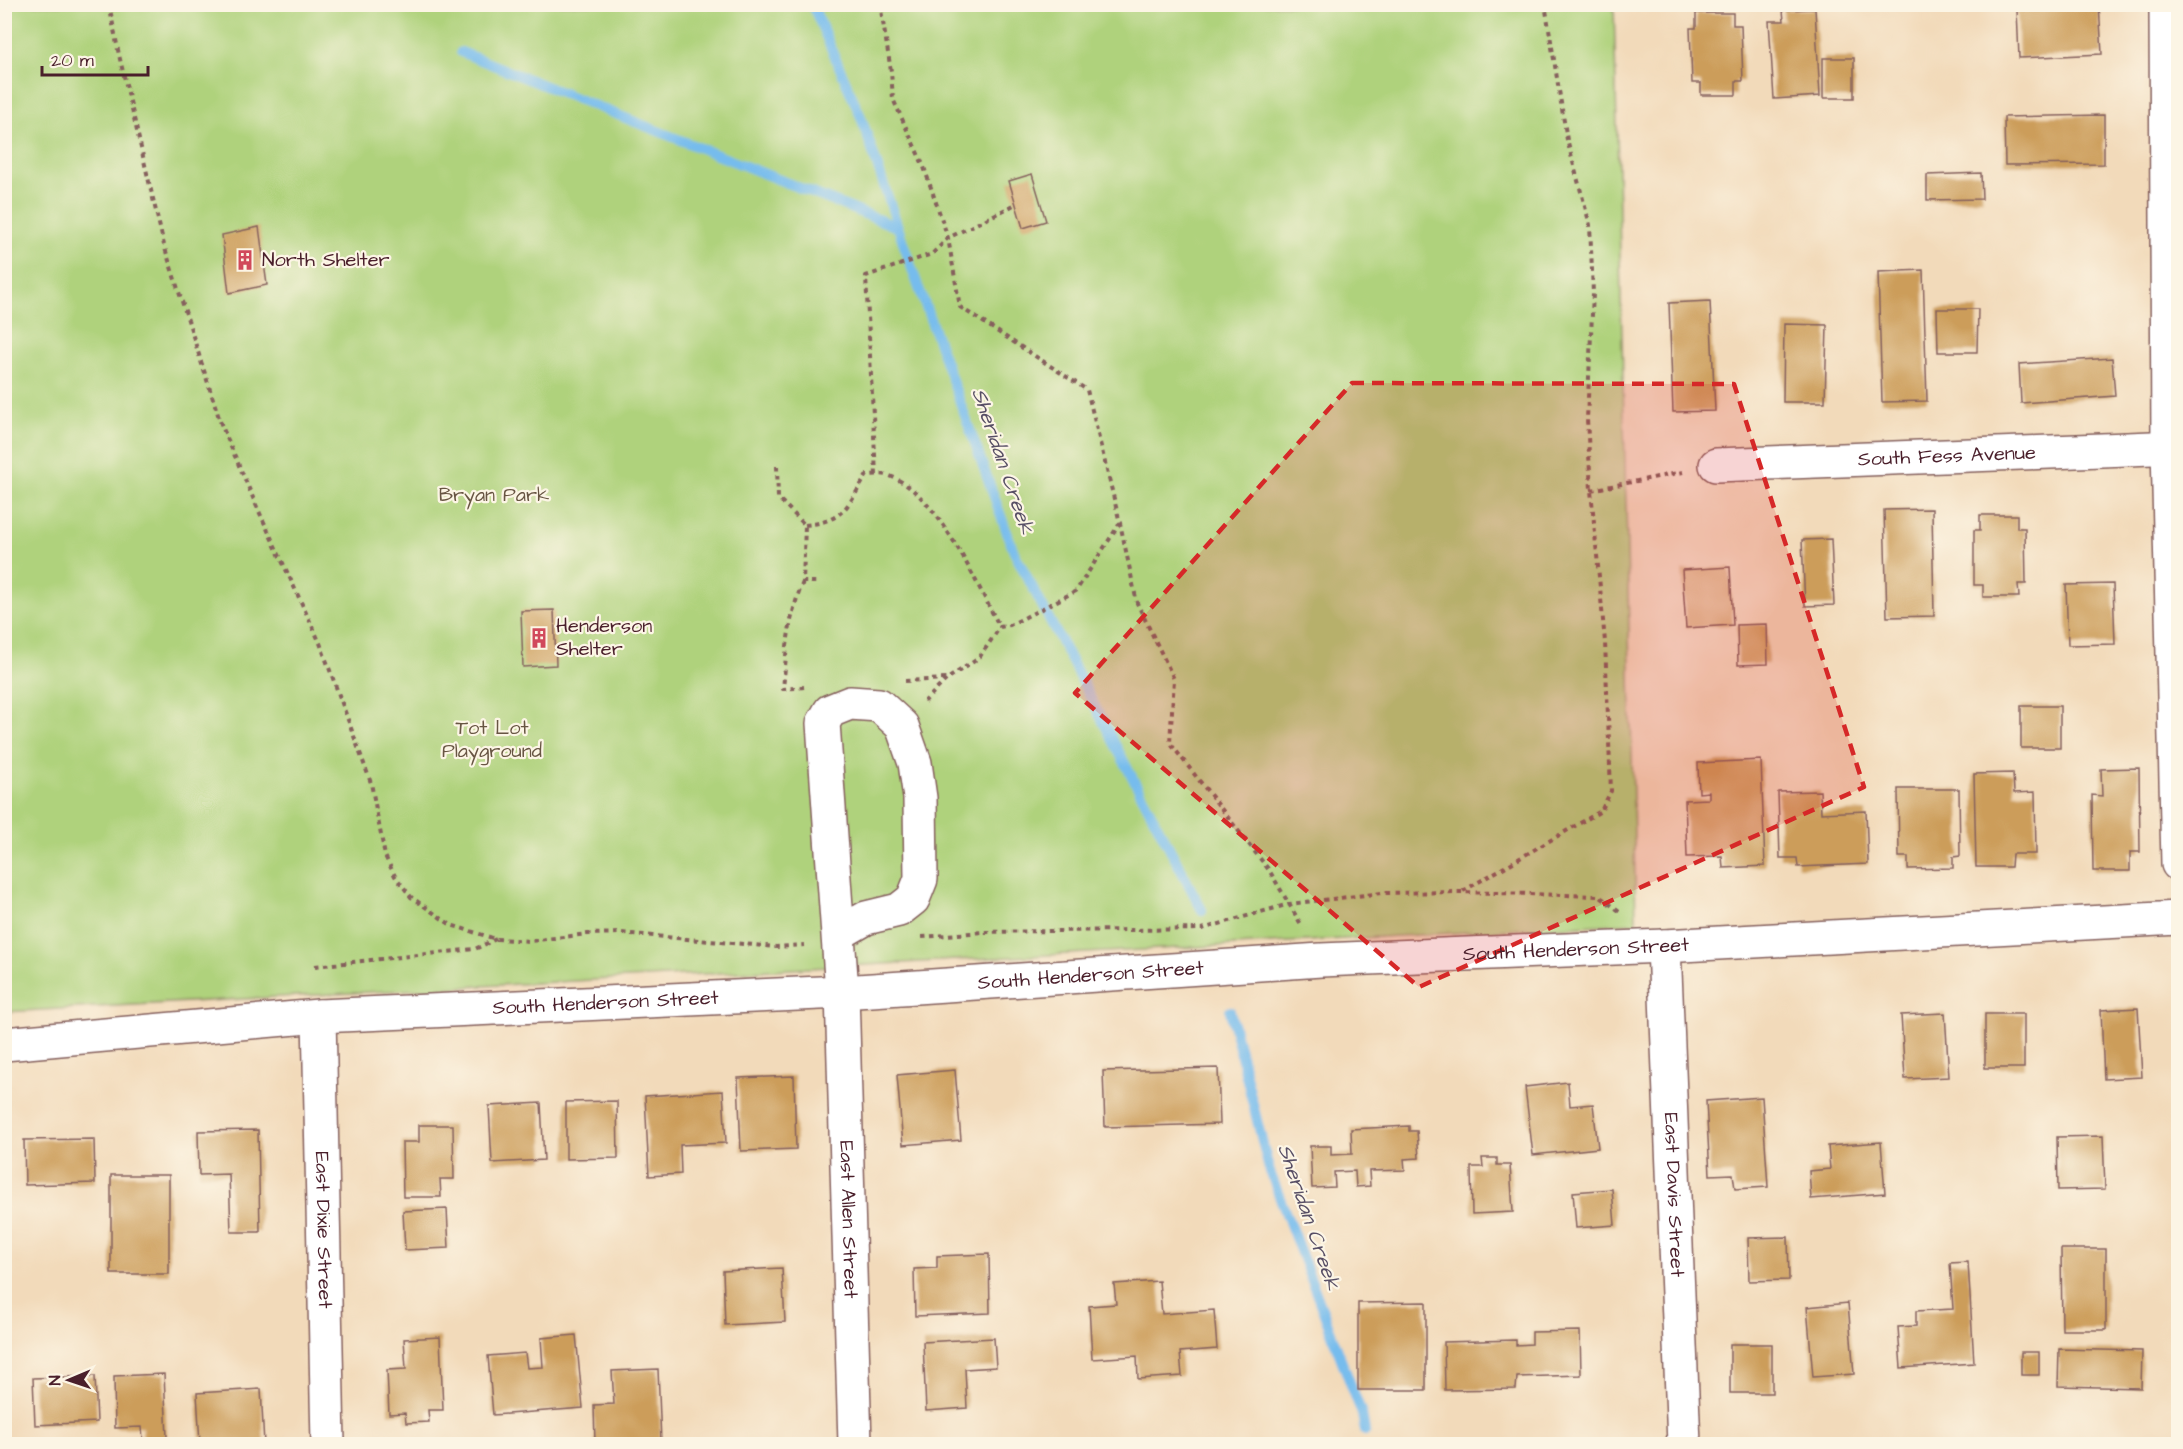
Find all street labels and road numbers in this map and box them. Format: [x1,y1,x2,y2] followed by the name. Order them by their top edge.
[1857,439,2037,473] street label: South Fess Avenue
[1462,931,1690,968] street label: South Henderson Street
[977,954,1205,997] street label: South Henderson Street
[492,984,719,1022] street label: South Henderson Street
[1657,1112,1691,1278] street label: East Davis Street
[832,1140,865,1299] street label: East Allen Street
[308,1151,339,1309] street label: East Dixie Street

